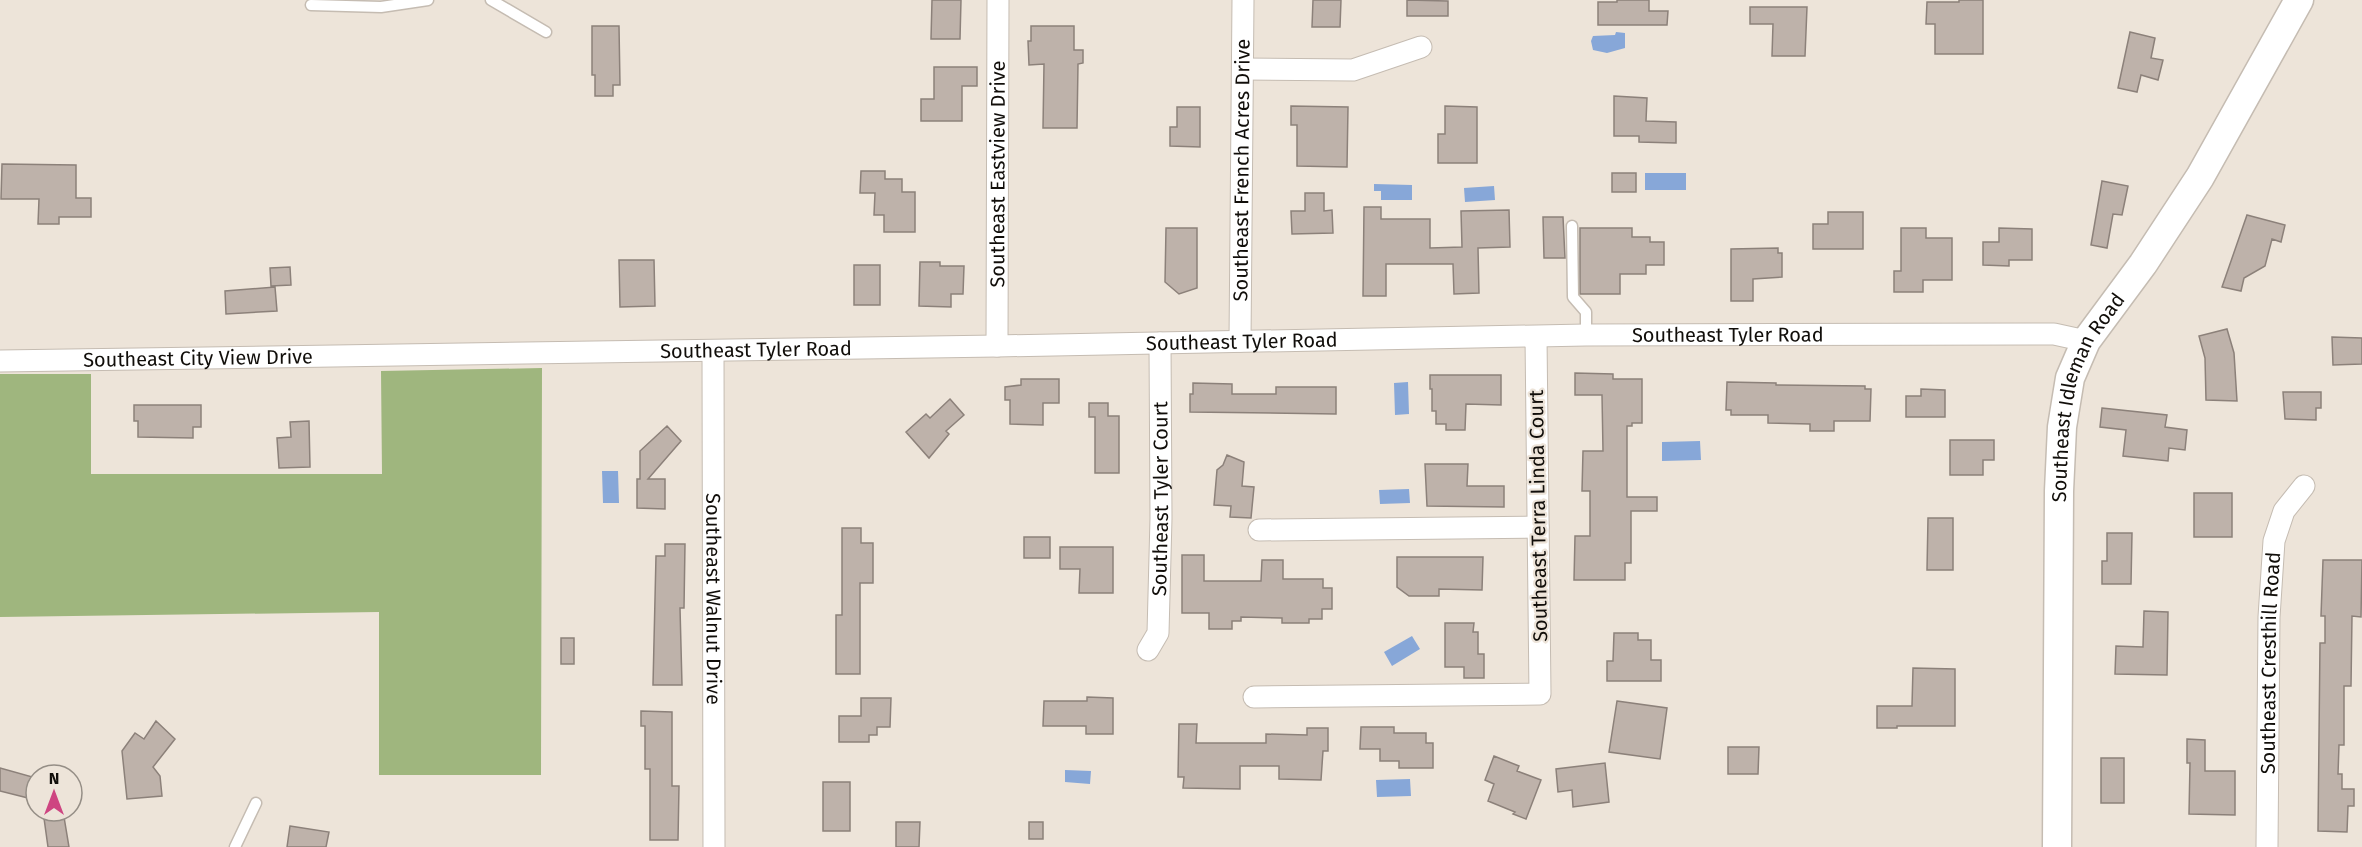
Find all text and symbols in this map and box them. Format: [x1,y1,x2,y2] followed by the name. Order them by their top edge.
[1228,39,1255,301] street label: Southeast French Acres Drive
[985,60,1010,288] street label: Southeast Eastview Drive
[2047,288,2130,502] street label: Southeast Idleman Road
[1632,322,1824,347] street label: Southeast Tyler Road
[1146,328,1338,355] street label: Southeast Tyler Road
[660,336,852,363] street label: Southeast Tyler Road
[83,344,313,372] street label: Southeast City View Drive
[1524,389,1552,642] street label: Southeast Terra Linda Court
[1147,401,1173,596] street label: Southeast Tyler Court
[701,493,726,705] street label: Southeast Walnut Drive
[2256,551,2285,774] street label: Southeast Cresthill Road
[24,763,84,823] north arrow
[49,769,59,788] text: N

